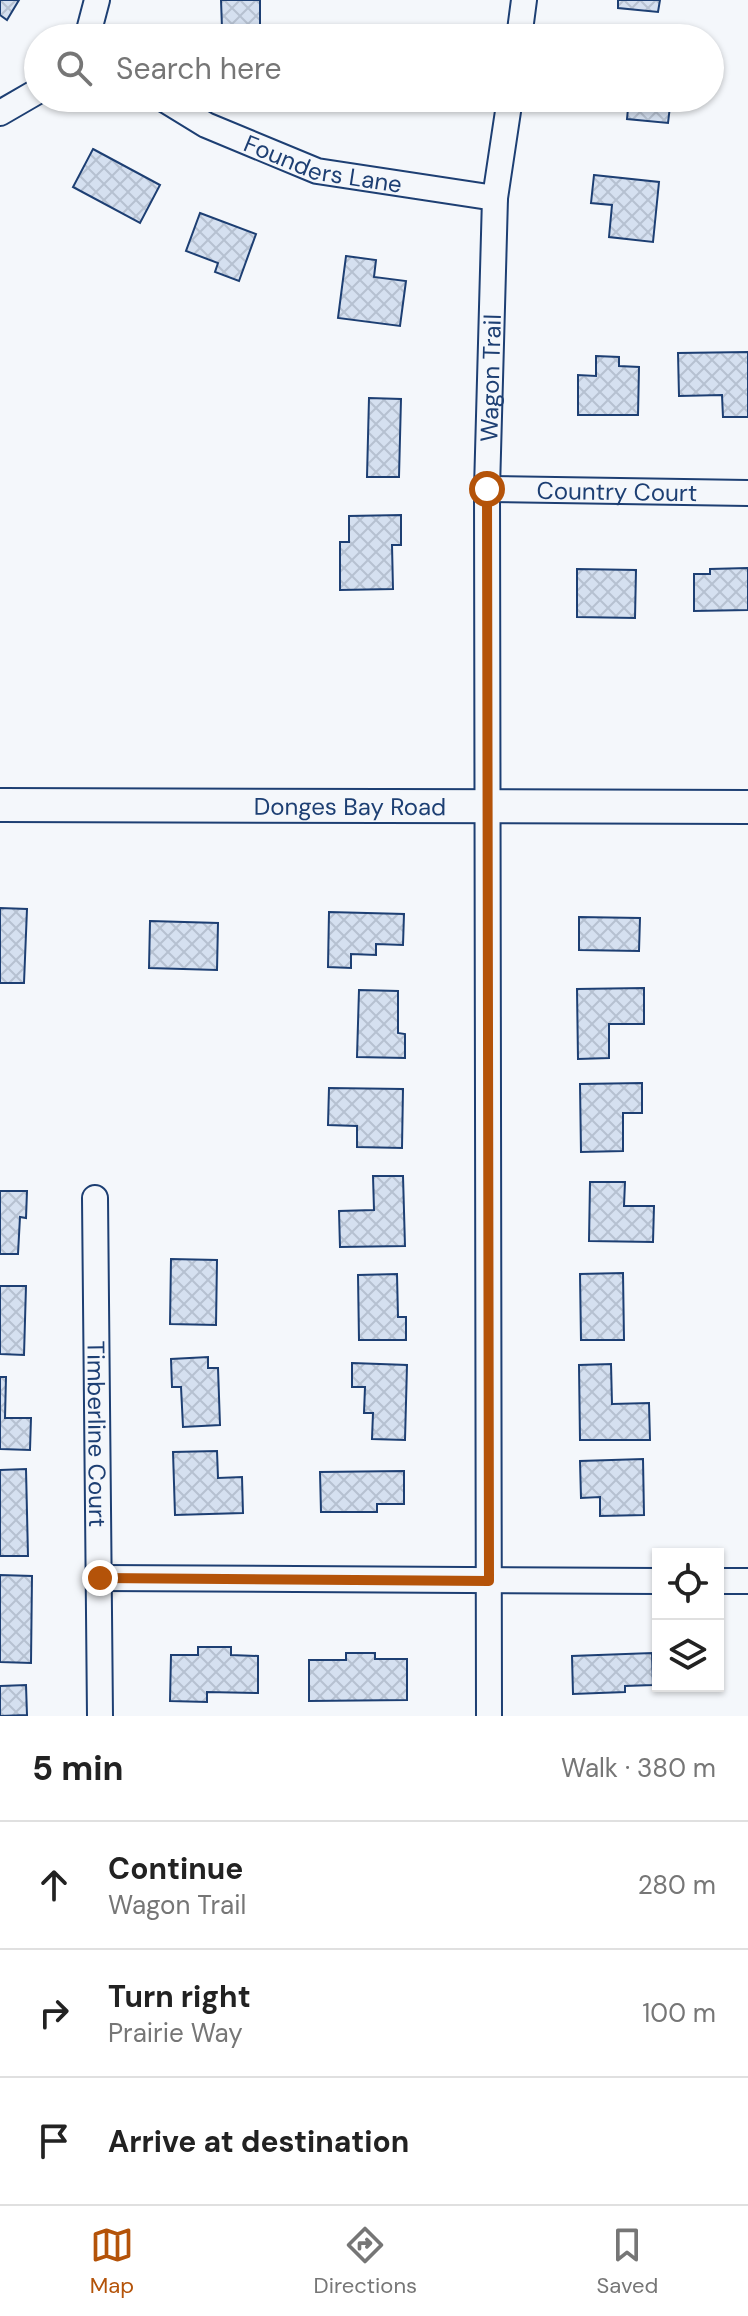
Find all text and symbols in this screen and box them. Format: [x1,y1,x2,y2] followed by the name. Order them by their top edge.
[24,24,724,112] search box
[52,46,96,90] icon: search
[116,49,282,88] text: Search here
[240,127,404,199] street label: Founders Lane
[473,314,507,442] street label: Wagon Trail
[469,471,505,507] route start
[536,474,698,508] street label: Country Court
[254,790,446,822] street label: Donges Bay Road
[81,1341,114,1527] street label: Timberline Court
[652,1548,724,1692] map controls
[652,1548,724,1620] button: locate
[82,1560,118,1596] route end
[652,1620,724,1692] button: layers
[32,1746,123,1791] text: 5 min
[561,1751,716,1785] text: Walk · 380 m
[108,1849,243,1888] text: Continue
[32,1863,76,1907] icon: ahead
[638,1868,716,1902] text: 280 m
[108,1888,246,1922] text: Wagon Trail
[108,1977,251,2016] text: Turn right
[32,1991,76,2035] icon: right
[642,1996,716,2030] text: 100 m
[108,2016,243,2050] text: Prairie Way
[32,2119,76,2163] icon: arrive
[108,2122,409,2161] text: Arrive at destination
[90,2223,134,2300] tab: Map
[314,2223,417,2300] tab: Directions
[597,2223,658,2300] tab: Saved

